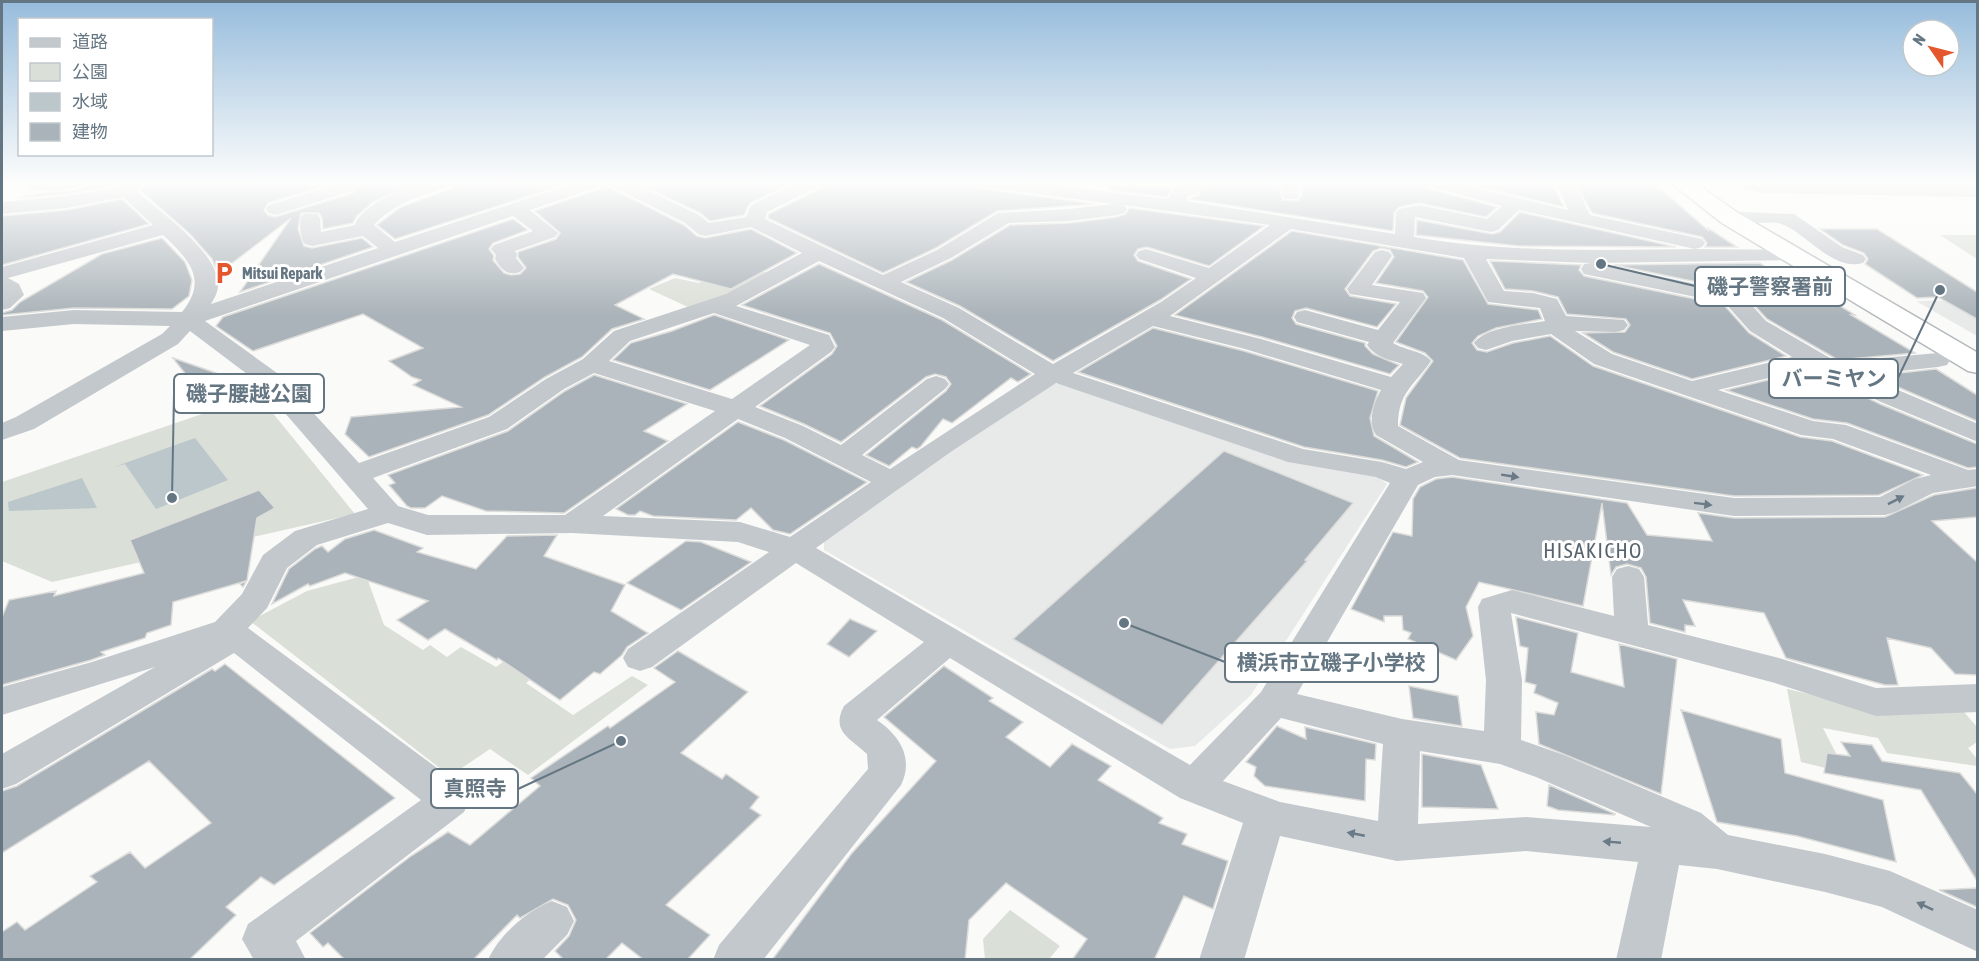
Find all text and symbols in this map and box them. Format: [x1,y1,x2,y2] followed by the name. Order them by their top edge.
[18,18,213,156] legend
[1901,18,1961,78] north arrow
[1909,30,1929,48] text: N
[72,31,108,52] text: 道路
[72,61,108,82] text: 公園
[72,91,108,112] text: 水域
[72,121,108,142] text: 建物
[211,260,237,286] parking icon: Mitsui Repark
[242,264,323,282] place label: Mitsui Repark
[1695,267,1845,306] callout: 磯子警察署前
[1707,274,1833,298] text: 磯子警察署前
[1769,359,1898,398] callout: バーミヤン
[1782,366,1887,390] text: バーミヤン
[174,374,324,413] callout: 磯子腰越公園
[186,381,312,405] text: 磯子腰越公園
[1500,472,1519,481] one-way arrow
[1888,495,1905,505] one-way arrow
[1693,499,1712,508] one-way arrow
[1543,538,1643,562] district label: HISAKICHO
[1225,643,1438,682] callout: 横浜市立磯子小学校
[1237,650,1426,674] text: 横浜市立磯子小学校
[431,769,518,808] callout: 真照寺
[444,776,507,800] text: 真照寺
[1346,829,1365,838] one-way arrow
[1603,837,1622,847] one-way arrow
[1916,902,1933,911] one-way arrow

